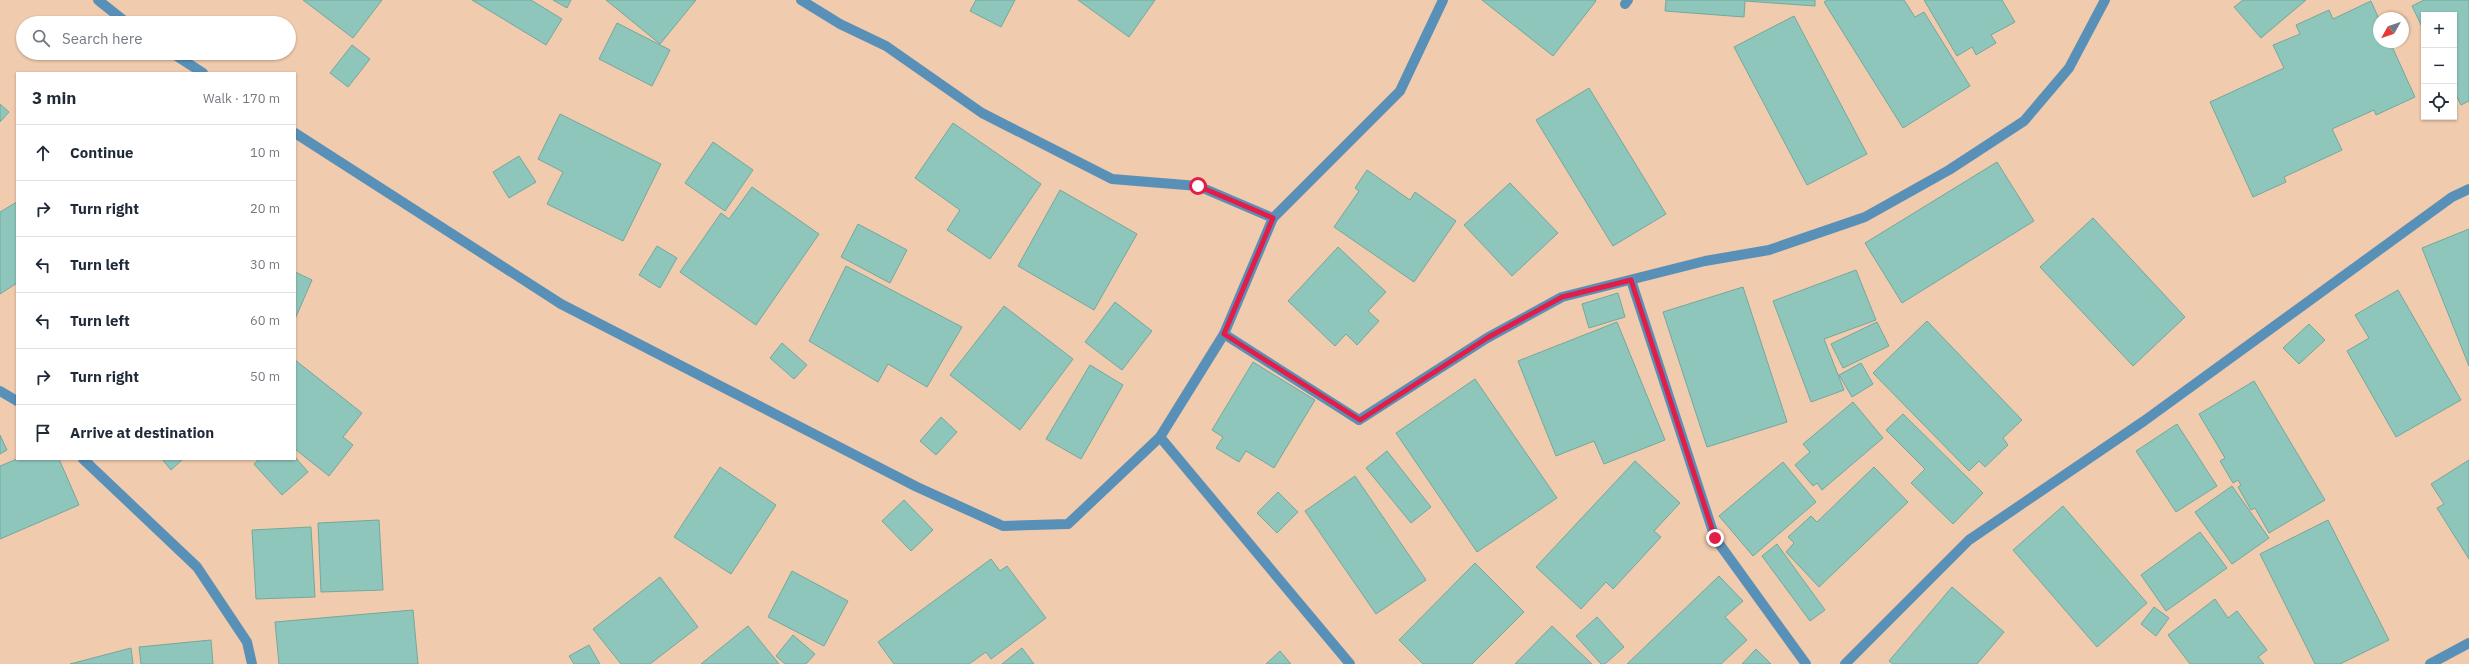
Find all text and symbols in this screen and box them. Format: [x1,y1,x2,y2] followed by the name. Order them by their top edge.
[2373,12,2409,48] north arrow
[2421,12,2457,120] map controls
[2421,12,2457,48] button: +
[16,16,296,60] search box
[30,27,52,49] icon: search
[62,29,142,48] text: Search here
[2421,48,2457,84] button: −
[2421,84,2457,120] button: locate
[32,87,76,109] text: 3 min
[203,90,280,107] text: Walk · 170 m
[32,142,54,164] icon: ahead
[70,143,134,162] text: Continue
[250,144,280,161] text: 10 m
[1189,177,1207,195] route start
[32,198,54,220] icon: right
[70,199,139,218] text: Turn right
[250,200,280,217] text: 20 m
[32,254,54,276] icon: left
[70,255,130,274] text: Turn left
[250,256,280,273] text: 30 m
[32,310,54,332] icon: left
[70,311,130,330] text: Turn left
[250,312,280,329] text: 60 m
[32,366,54,388] icon: right
[70,367,139,386] text: Turn right
[250,368,280,385] text: 50 m
[32,422,54,444] icon: arrive
[70,423,214,442] text: Arrive at destination
[1706,529,1724,547] route end

